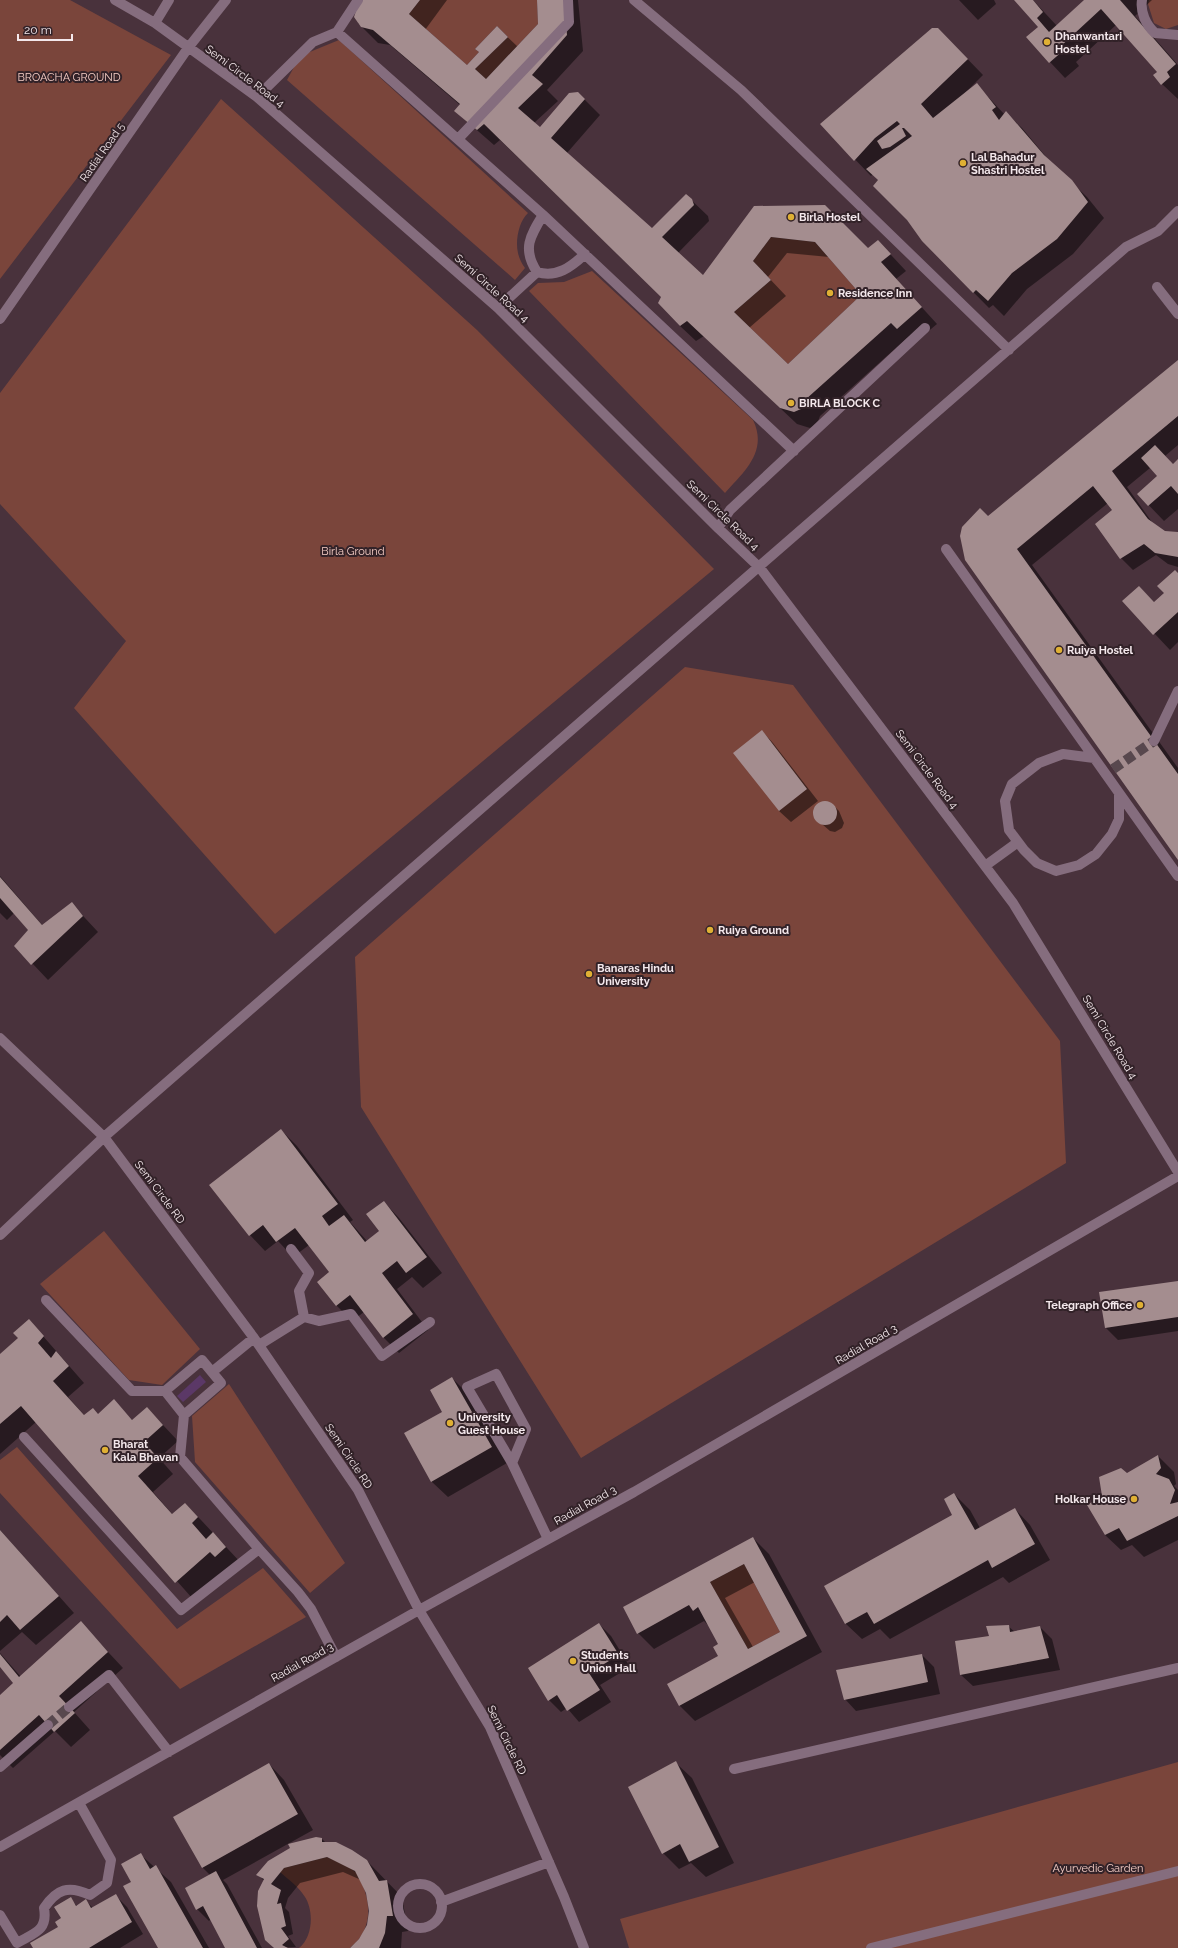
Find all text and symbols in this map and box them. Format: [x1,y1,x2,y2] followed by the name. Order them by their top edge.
[18,16,72,42] scale bar
[24,23,52,37] text: 20 m
[1055,30,1122,56] place label: Dhanwantari Hostel
[1042,37,1052,47] marker: Dhanwantari Hostel
[203,42,287,110] street label: Semi Circle Road 4
[17,71,121,84] park label: BROACHA GROUND
[77,120,128,184] street label: Radial Road 5
[971,151,1045,177] place label: Lal Bahadur Shastri Hostel
[958,158,968,168] marker: Lal Bahadur Shastri Hostel
[799,211,861,224] place label: Birla Hostel
[786,212,796,222] marker: Birla Hostel
[452,252,532,325] street label: Semi Circle Road 4
[838,287,912,300] place label: Residence Inn
[825,288,835,298] marker: Residence Inn
[799,397,881,410] place label: BIRLA BLOCK C
[786,398,796,408] marker: BIRLA BLOCK C
[684,477,762,553] street label: Semi Circle Road 4
[321,545,385,558] park label: Birla Ground
[1067,644,1134,657] place label: Ruiya Hostel
[1054,645,1064,655] marker: Ruiya Hostel
[893,727,961,811] street label: Semi Circle Road 4
[718,924,789,937] place label: Ruiya Ground
[705,925,715,935] marker: Ruiya Ground
[597,962,674,988] place label: Banaras Hindu University
[584,969,594,979] marker: Banaras Hindu University
[1079,993,1140,1082] street label: Semi Circle Road 4
[132,1158,188,1226] street label: Semi Circle RD
[1046,1299,1132,1312] place label: Telegraph Office
[1135,1300,1145,1310] marker: Telegraph Office
[833,1322,899,1367] street label: Radial Road 3
[458,1411,526,1437] place label: University Guest House
[445,1418,455,1428] marker: University Guest House
[322,1421,375,1491] street label: Semi Circle RD
[113,1438,179,1464] place label: Bharat Kala Bhavan
[100,1445,110,1455] marker: Bharat Kala Bhavan
[552,1483,619,1528] street label: Radial Road 3
[1055,1493,1126,1506] place label: Holkar House
[1129,1494,1139,1504] marker: Holkar House
[269,1640,336,1685] street label: Radial Road 3
[581,1649,636,1675] place label: Students Union Hall
[568,1656,578,1666] marker: Students Union Hall
[484,1703,529,1777] street label: Semi Circle RD
[1053,1862,1143,1875] park label: Ayurvedic Garden

